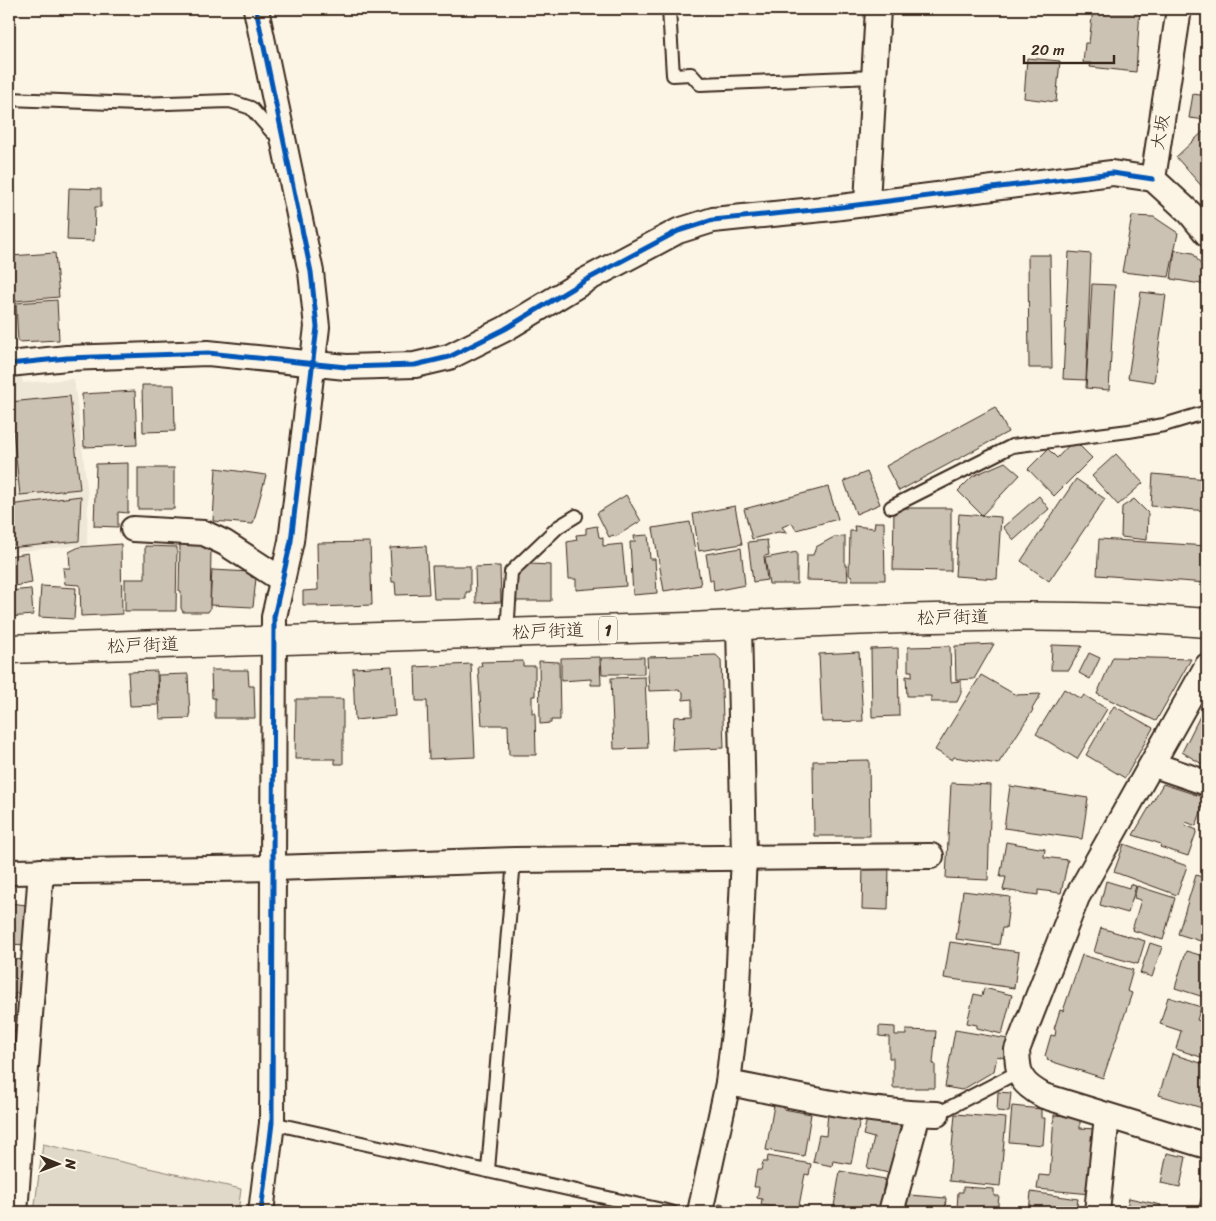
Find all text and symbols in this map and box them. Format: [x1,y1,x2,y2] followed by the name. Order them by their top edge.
[1024,32,1114,64] scale bar
[1031,37,1065,63] text: 20 m
[1141,112,1179,152] street label: 大坂
[917,600,989,634] street label: 松戸街道
[511,614,585,648] street label: 松戸街道
[599,616,617,644] road number: 1
[106,628,180,662] street label: 松戸街道
[32,1138,82,1188] north arrow
[58,1158,83,1170] text: N

